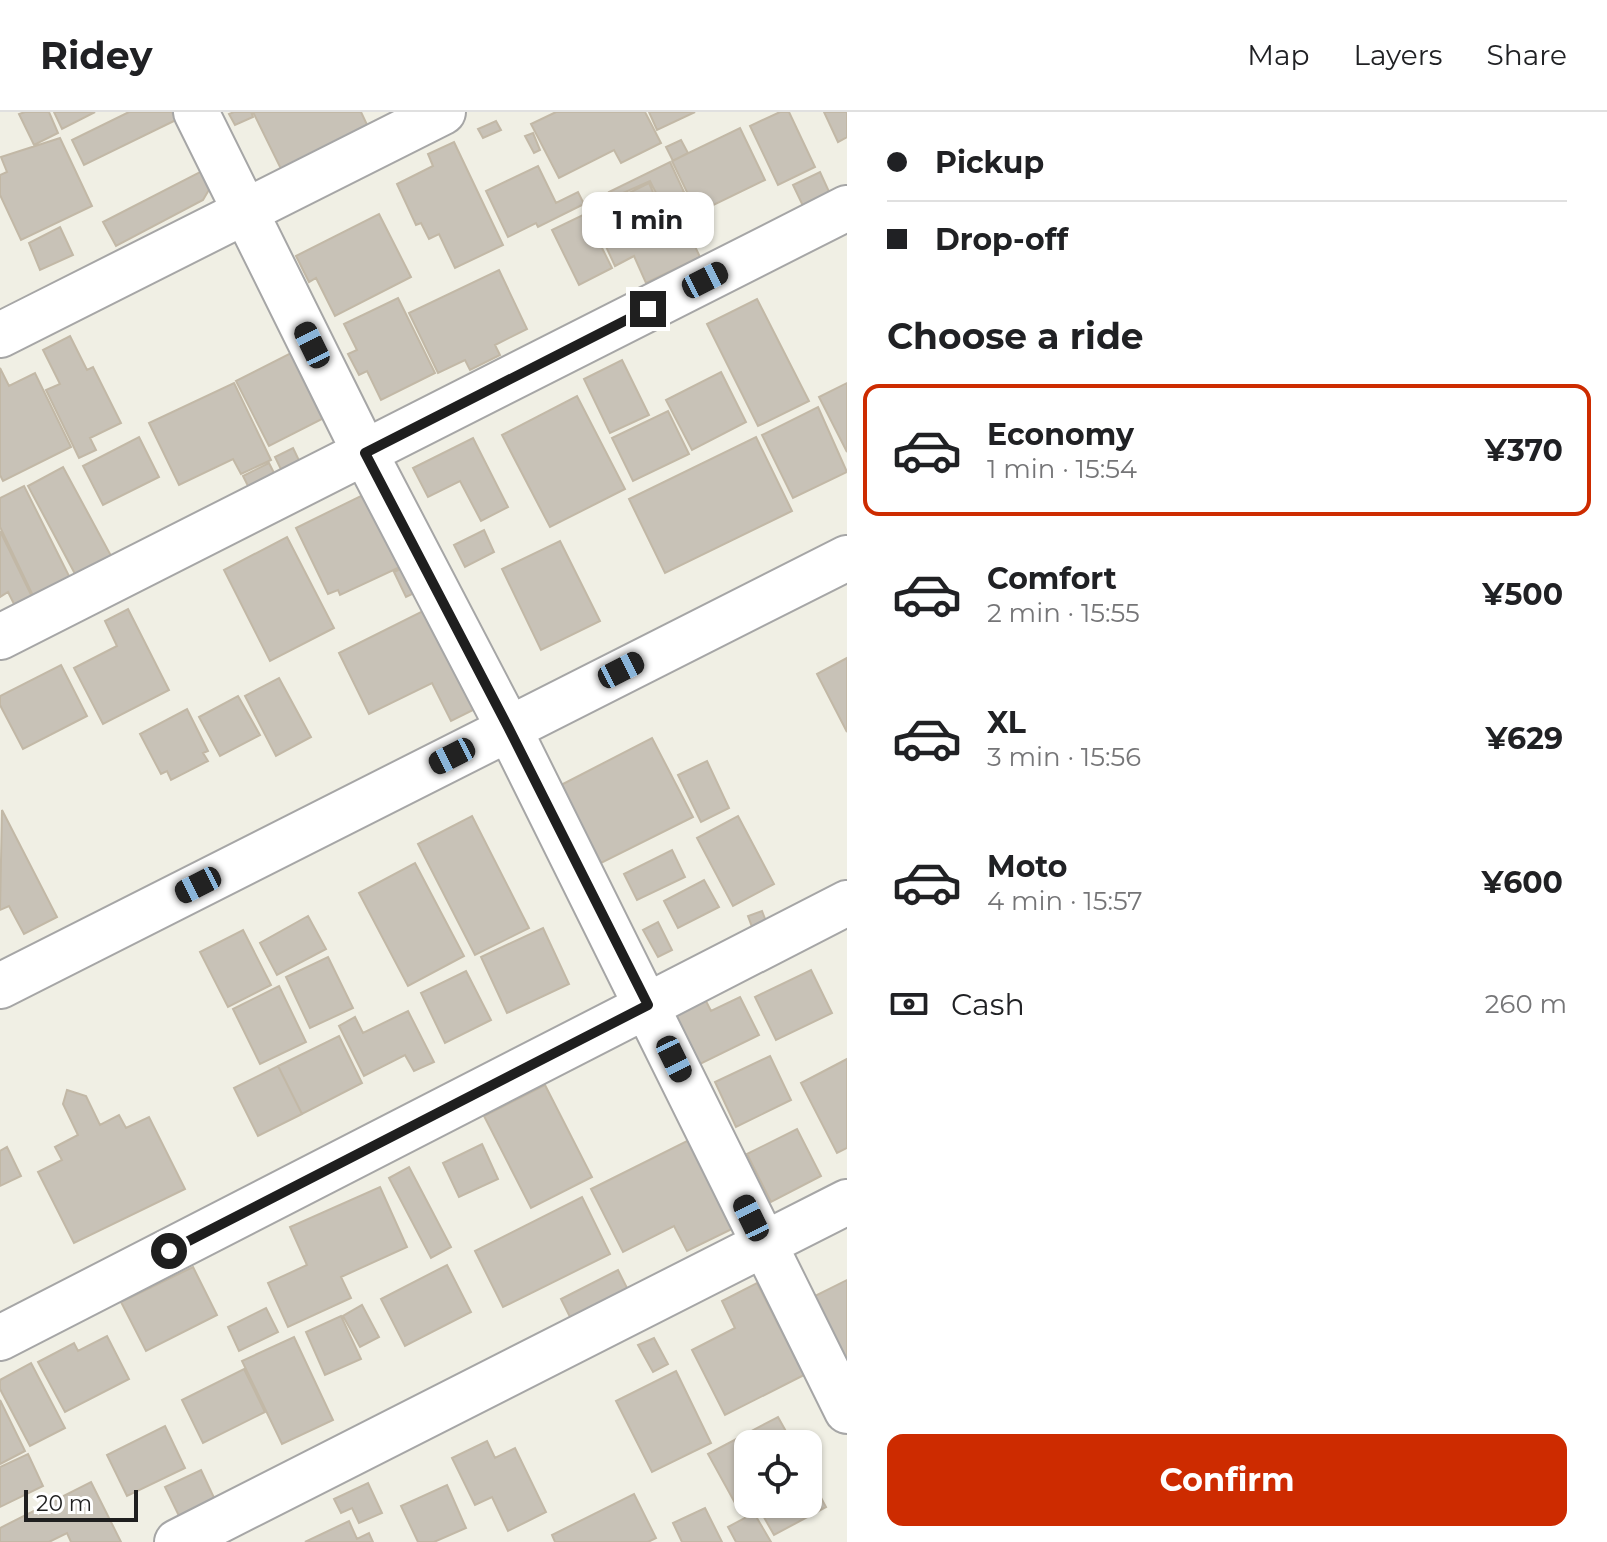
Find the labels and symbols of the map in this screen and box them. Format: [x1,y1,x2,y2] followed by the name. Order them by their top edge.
[582,193,714,249] callout: 1 min
[678,258,732,302] car
[630,291,666,327] route end
[291,318,333,372] car
[594,648,648,692] car
[425,734,479,778] car
[171,863,225,907] car
[653,1032,695,1086] car
[730,1191,772,1245] car
[151,1233,187,1269] route start
[24,1486,138,1522] scale bar

